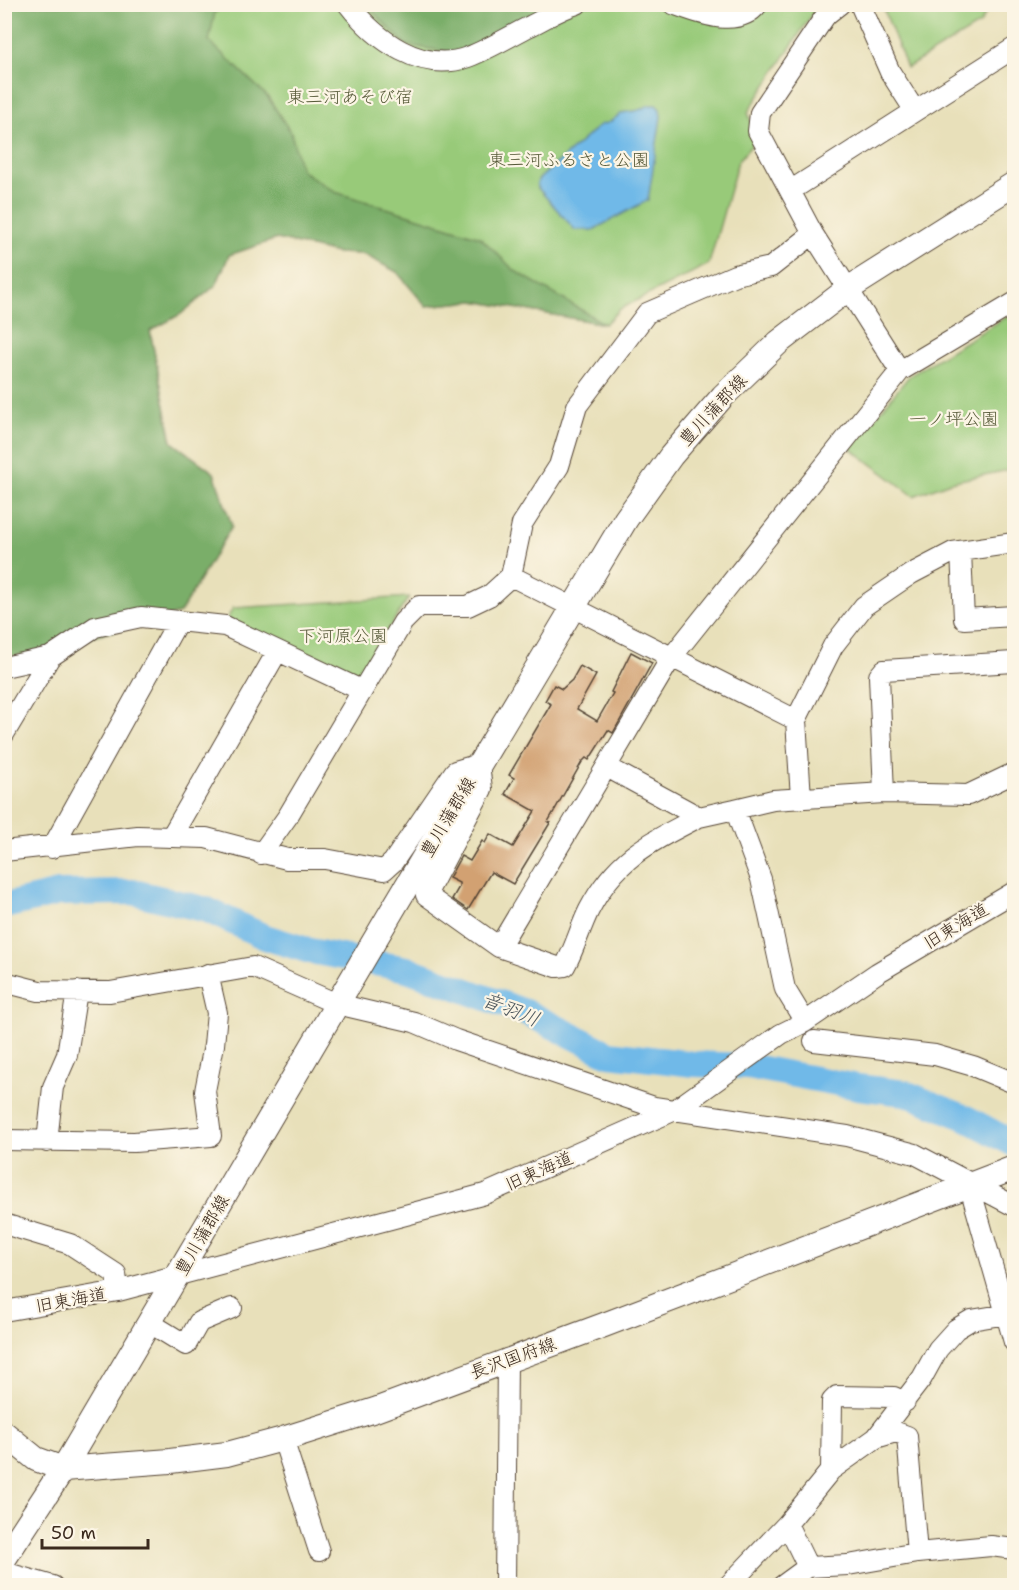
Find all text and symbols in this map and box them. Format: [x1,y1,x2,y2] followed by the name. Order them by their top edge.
[287,85,413,109] park label: 東三河あそび宿
[488,148,650,172] park label: 東三河ふるさと公園
[674,369,752,451] street label: 豊川蒲郡線
[909,407,999,431] park label: 一ノ坪公園
[298,624,388,648] park label: 下河原公園
[415,772,481,862] street label: 豊川蒲郡線
[919,897,993,955] street label: 旧東海道
[478,986,544,1032] water label: 音羽川
[501,1145,577,1197] street label: 旧東海道
[169,1190,235,1280] street label: 豊川蒲郡線
[33,1282,109,1318] street label: 旧東海道
[467,1331,559,1385] street label: 長沢国府線
[42,1512,148,1550] scale bar
[51,1521,96,1545] text: 50 m

